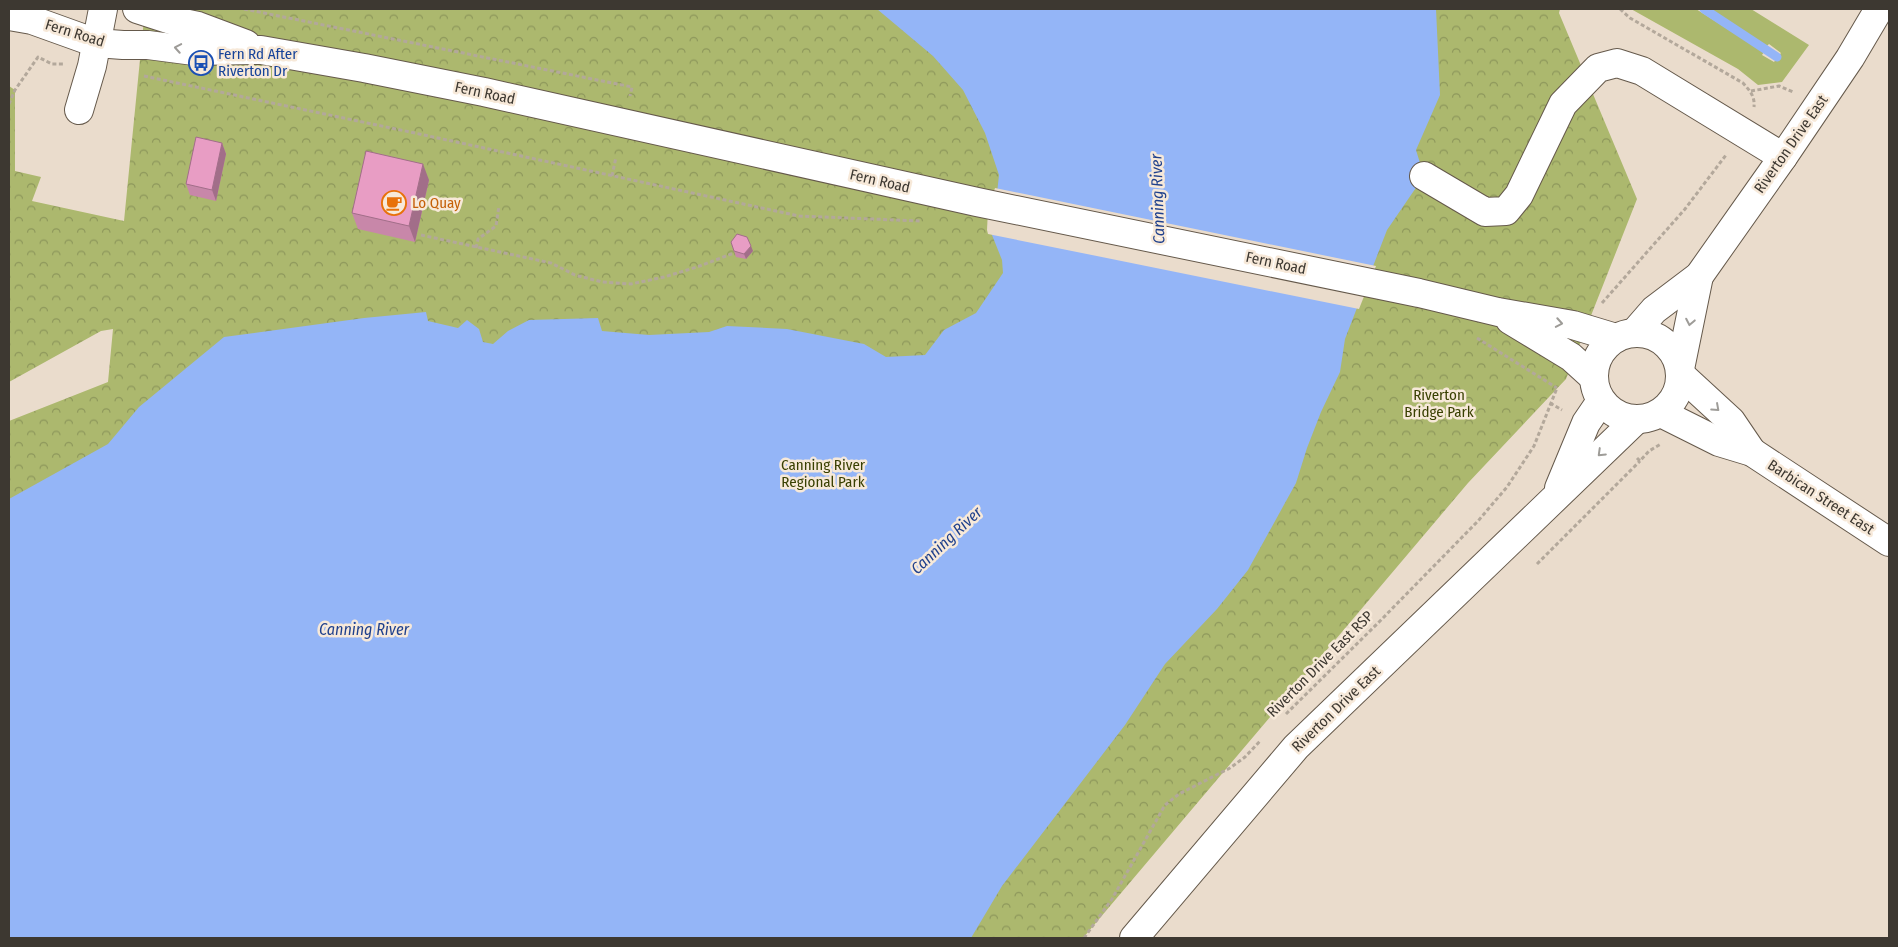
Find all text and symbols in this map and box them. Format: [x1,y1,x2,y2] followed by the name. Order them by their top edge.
[43,15,107,51] street label: Fern Road
[173,44,182,54] one-way arrow
[218,45,298,80] place label: Fern Rd After Riverton Dr
[188,50,214,76] bus stop icon: Fern Rd After Riverton Dr
[453,78,517,108] street label: Fern Road
[1750,91,1832,197] street label: Riverton Drive East
[1146,153,1169,244] water label: Canning River
[848,165,912,197] street label: Fern Road
[381,190,407,216] cafe icon: Lo Quay
[412,194,461,212] place label: Lo Quay
[1244,248,1308,278] street label: Fern Road
[1555,317,1563,327] one-way arrow
[1685,318,1695,327] one-way arrow
[1404,386,1474,421] park label: Riverton Bridge Park
[1711,402,1720,411] one-way arrow
[1597,447,1606,456] one-way arrow
[781,456,866,491] park label: Canning River Regional Park
[1764,456,1878,538] street label: Barbican Street East
[907,502,986,578] water label: Canning River
[1263,607,1377,721] street label: Riverton Drive East RSP
[319,620,409,639] water label: Canning River
[1288,662,1384,756] street label: Riverton Drive East

